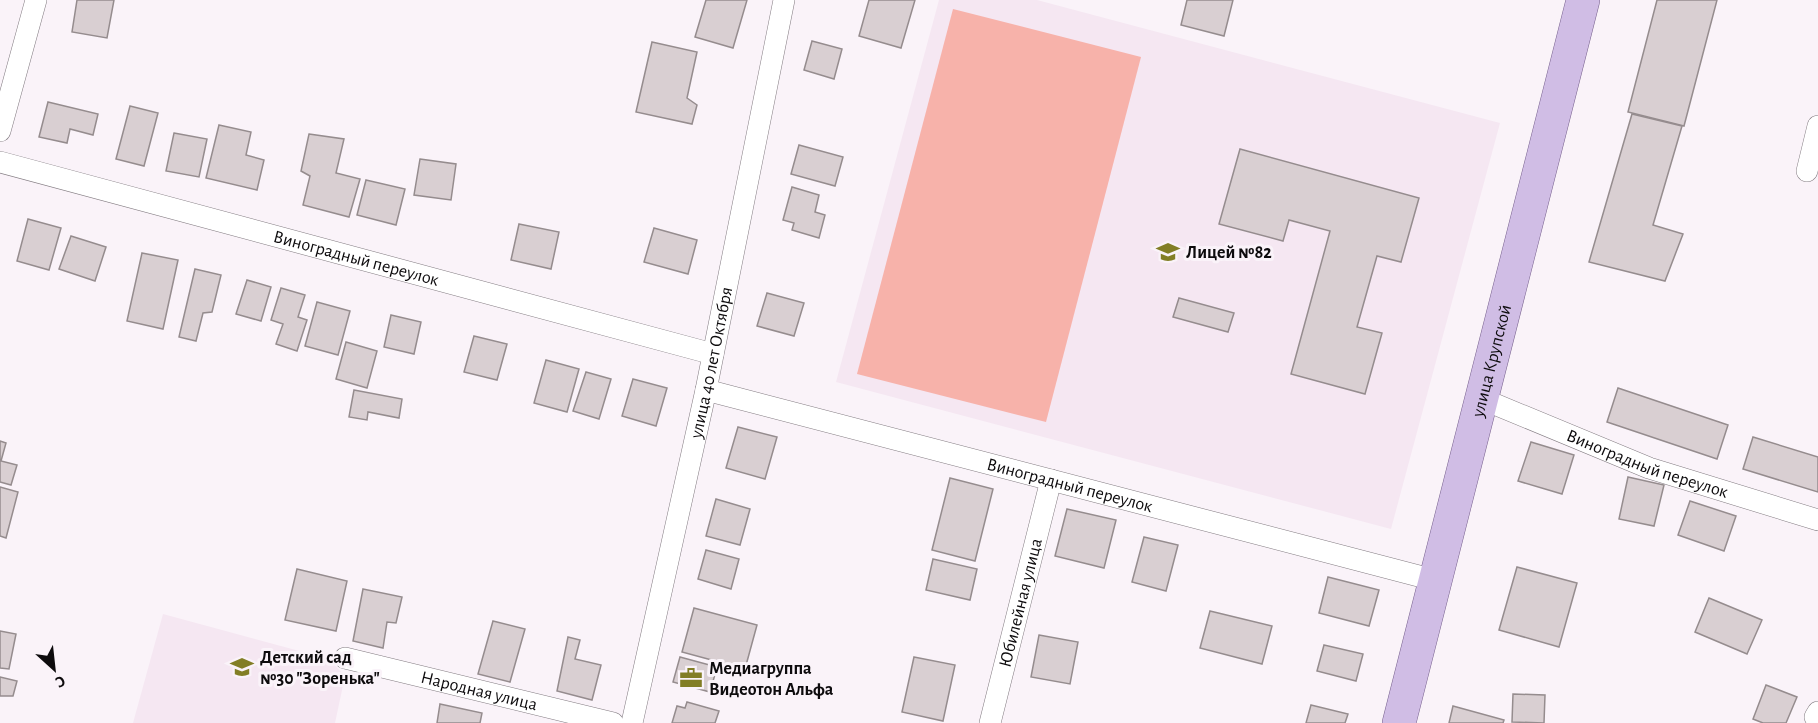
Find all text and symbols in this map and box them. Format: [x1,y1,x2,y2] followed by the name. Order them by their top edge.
[271,228,441,290] street label: Виноградный переулок
[1155,239,1181,265] school or university icon: Лицей №82
[1186,244,1272,262] place label: Лицей №82
[687,286,736,441] street label: улица 40 лет Октября
[1469,303,1515,420] street label: улица Крупской
[1564,427,1731,502] street label: Виноградный переулок
[985,456,1155,516] street label: Виноградный переулок
[996,537,1046,669] street label: Юбилейная улица
[24,639,84,699] north arrow
[260,649,380,688] place label: Детский сад №30 "Зоренька"
[229,654,255,680] school or university icon: Детский сад №30 "Зоренька"
[709,660,834,699] place label: Медиагруппа Видеотон Альфа
[678,665,704,691] office icon: Медиагруппа Видеотон Альфа
[419,669,539,714] street label: Народная улица
[53,672,68,691] text: С

